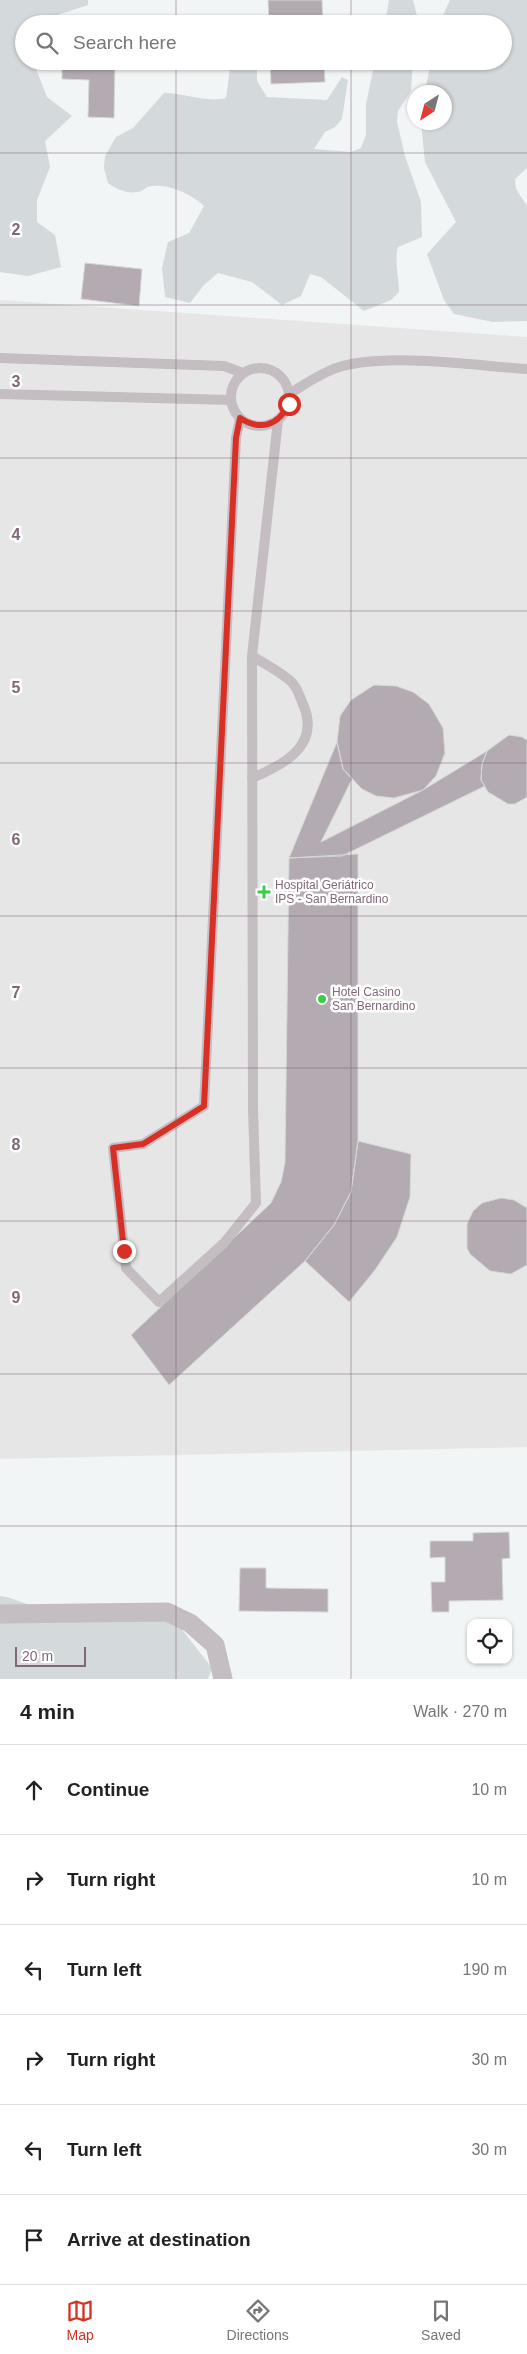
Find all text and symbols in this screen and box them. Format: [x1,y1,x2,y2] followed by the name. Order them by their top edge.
[15,15,512,70] search box
[33,29,61,57] icon: search
[73,32,177,53] text: Search here
[407,85,452,130] north arrow
[12,221,21,238] text: 2
[12,373,21,390] text: 3
[278,393,301,416] route start
[12,526,21,543] text: 4
[12,679,21,696] text: 5
[12,831,21,848] text: 6
[275,878,389,906] place label: Hospital Geriátrico IPS - San Bernardino
[257,885,271,899] marker: Hospital Geriátrico IPS - San Bernardino
[12,984,21,1001] text: 7
[332,985,416,1013] place label: Hotel Casino San Bernardino
[316,993,328,1005] marker: Hotel Casino San Bernardino
[12,1136,21,1153] text: 8
[113,1240,136,1263] route end
[12,1289,21,1306] text: 9
[467,1619,512,1664] map controls
[467,1619,512,1664] button: locate
[15,1644,86,1667] scale bar
[22,1648,53,1664] text: 20 m
[20,1700,75,1723] text: 4 min
[413,1703,507,1720] text: Walk · 270 m
[20,1776,48,1804] icon: ahead
[67,1779,149,1800] text: Continue
[471,1781,507,1798] text: 10 m
[20,1866,48,1894] icon: right
[67,1869,155,1890] text: Turn right
[471,1871,507,1888] text: 10 m
[20,1956,48,1984] icon: left
[67,1959,142,1980] text: Turn left
[463,1961,507,1978] text: 190 m
[20,2046,48,2074] icon: right
[67,2049,155,2070] text: Turn right
[471,2051,507,2068] text: 30 m
[20,2136,48,2164] icon: left
[67,2139,142,2160] text: Turn left
[471,2141,507,2158] text: 30 m
[20,2226,48,2254] icon: arrive
[67,2229,251,2250] text: Arrive at destination
[66,2297,94,2343] tab: Map
[227,2297,289,2343] tab: Directions
[421,2297,461,2343] tab: Saved

